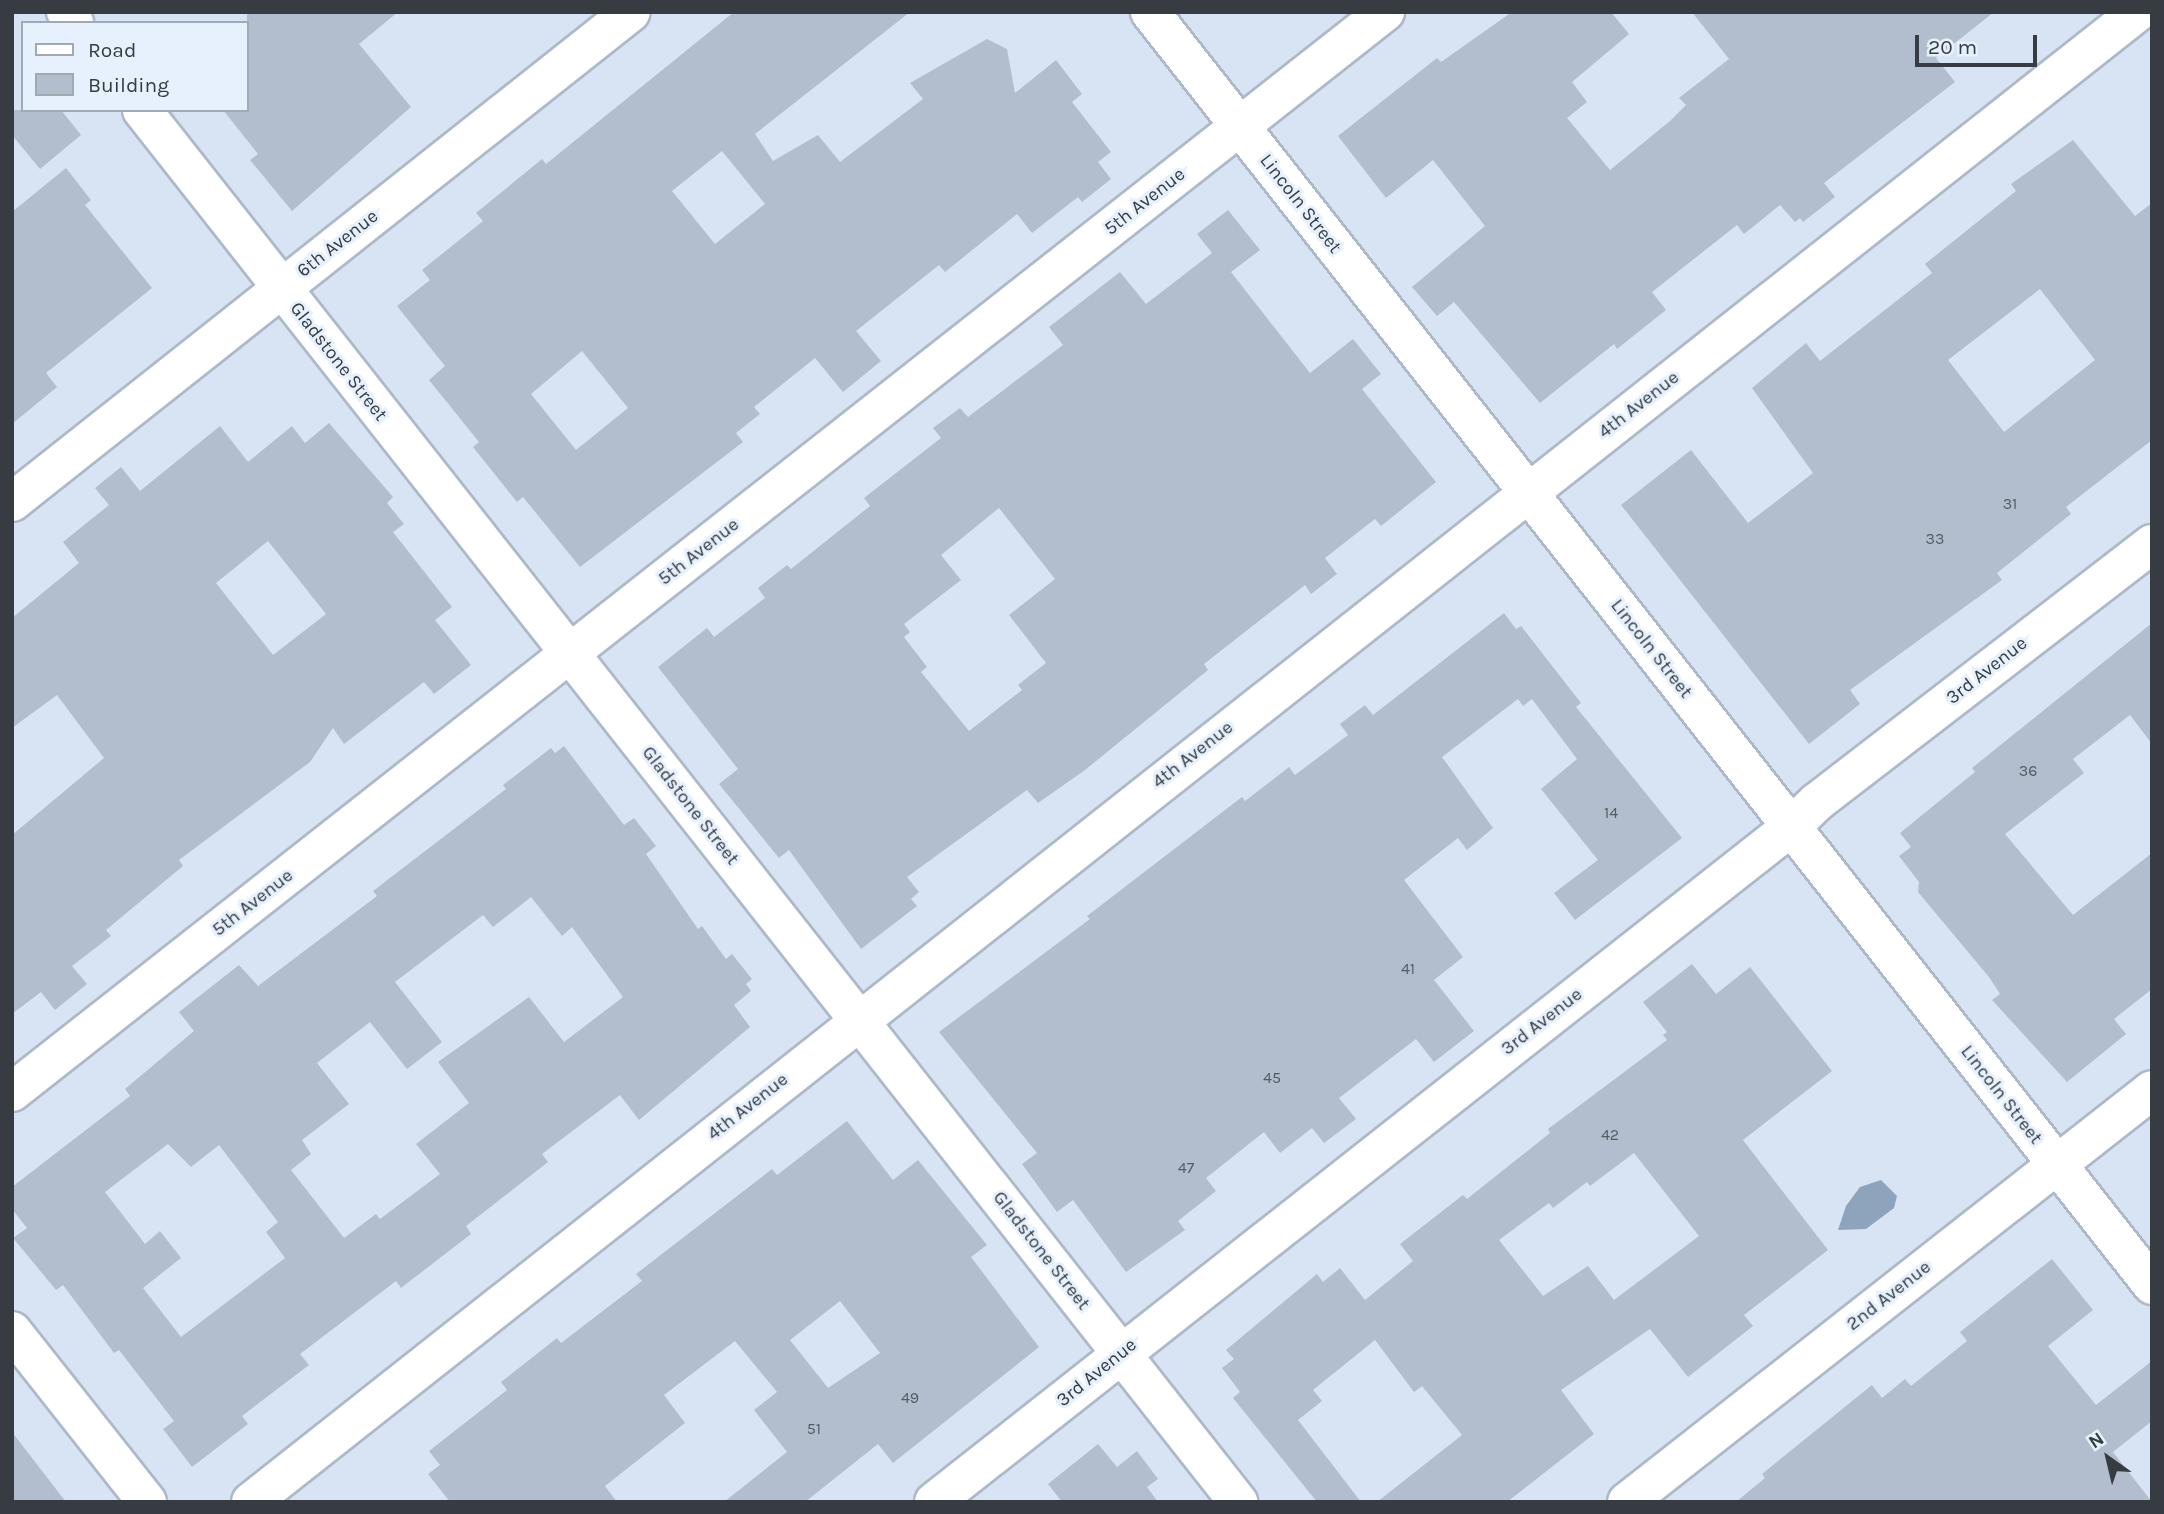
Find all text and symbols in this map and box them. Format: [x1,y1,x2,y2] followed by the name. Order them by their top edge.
[21,21,248,112] legend
[1919,21,2042,65] scale bar
[1928,35,1977,59] text: 20 m
[88,38,136,62] text: Road
[88,73,169,97] text: Building
[1254,150,1346,258] street label: Lincoln Street
[1100,163,1190,241] street label: 5th Avenue
[293,205,383,283] street label: 6th Avenue
[284,298,392,426] street label: Gladstone Street
[1594,366,1684,444] street label: 4th Avenue
[2003,494,2017,514] house number: 31
[654,513,744,591] street label: 5th Avenue
[1926,529,1944,549] house number: 33
[1605,595,1697,703] street label: Lincoln Street
[1942,632,2032,710] street label: 3rd Avenue
[1148,716,1238,794] street label: 4th Avenue
[636,742,744,870] street label: Gladstone Street
[2019,761,2037,781] house number: 36
[1604,803,1618,823] house number: 14
[208,864,298,942] street label: 5th Avenue
[1401,959,1415,979] house number: 41
[1497,983,1587,1061] street label: 3rd Avenue
[1955,1041,2047,1149] street label: Lincoln Street
[703,1068,793,1146] street label: 4th Avenue
[1263,1068,1281,1088] house number: 45
[1601,1125,1619,1145] house number: 42
[1178,1158,1194,1178] house number: 47
[987,1187,1095,1315] street label: Gladstone Street
[1842,1256,1936,1336] street label: 2nd Avenue
[1052,1334,1142,1412] street label: 3rd Avenue
[901,1388,919,1408] house number: 49
[807,1419,821,1439] house number: 51
[2073,1423,2143,1493] north arrow
[2084,1428,2108,1454] text: N

